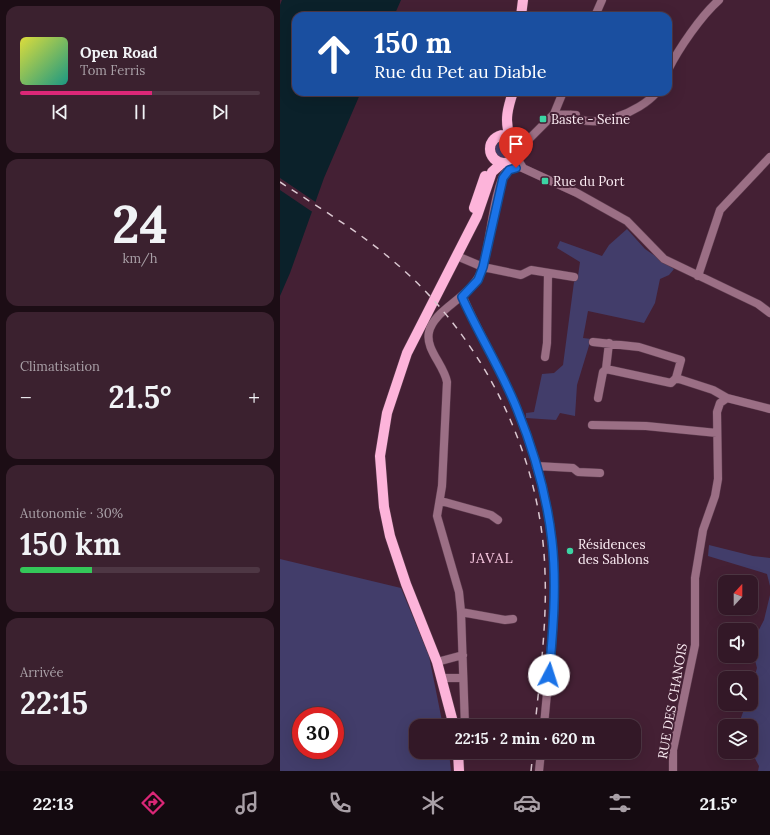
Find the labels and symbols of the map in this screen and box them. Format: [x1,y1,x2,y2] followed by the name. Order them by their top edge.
[551,111,630,128] place label: Baste - Seine
[538,114,548,124] marker: Baste - Seine
[499,127,533,168] pin
[553,173,624,190] place label: Rue du Port
[540,176,550,186] marker: Rue du Port
[578,536,649,568] place label: Résidences des Sablons
[565,546,575,556] marker: Résidences des Sablons
[469,549,514,567] district label: JAVAL
[718,575,758,615] north arrow
[654,642,691,760] street label: RUE DES CHANOIS
[528,654,570,696] position arrow
[292,707,344,759] speed limit sign: 30

